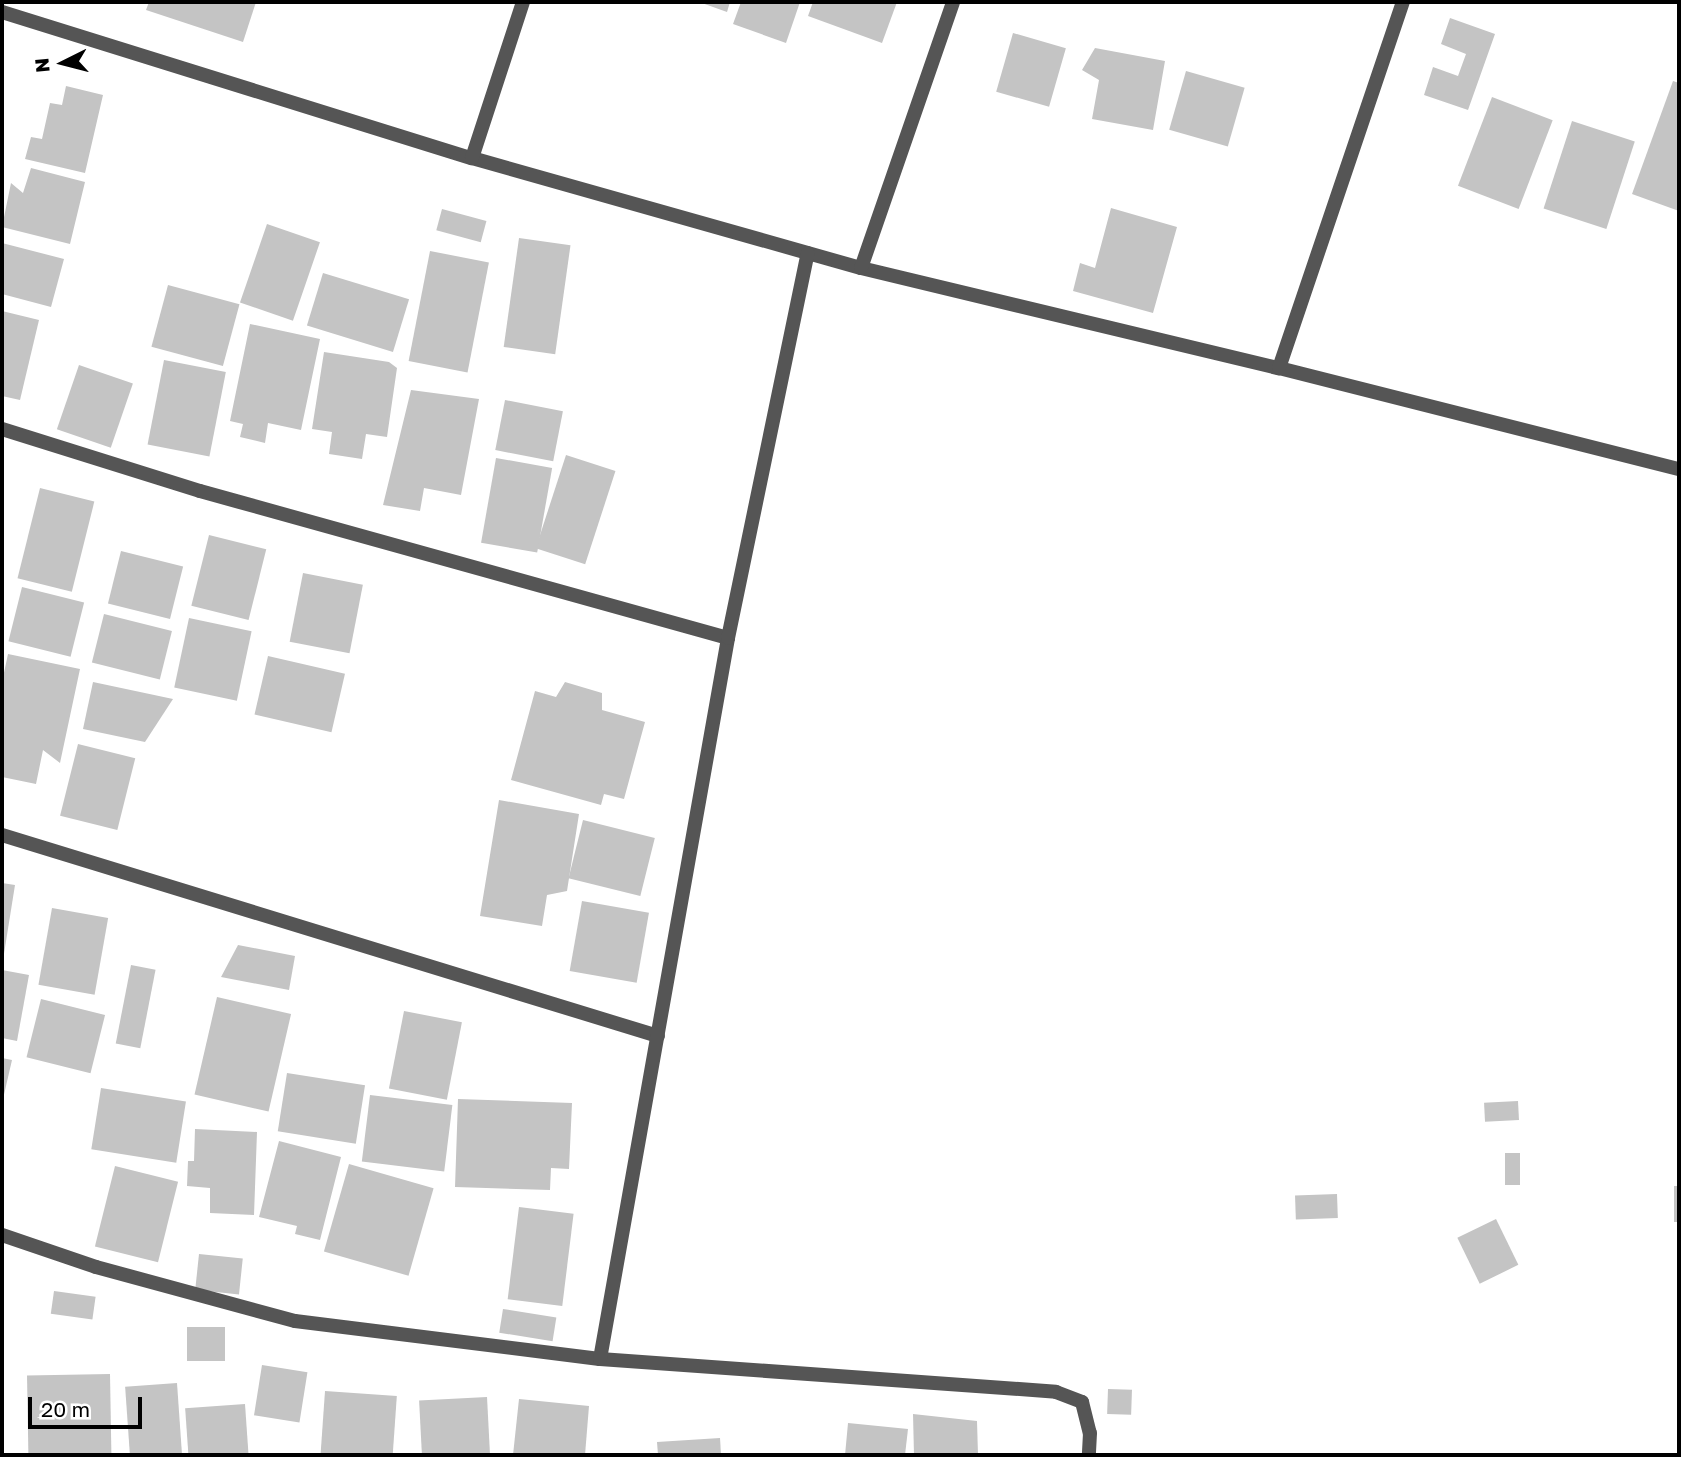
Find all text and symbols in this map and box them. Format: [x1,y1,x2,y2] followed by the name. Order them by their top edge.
[28,28,98,98] north arrow
[29,57,54,74] text: N
[32,1384,145,1428] scale bar
[41,1396,90,1422] text: 20 m

